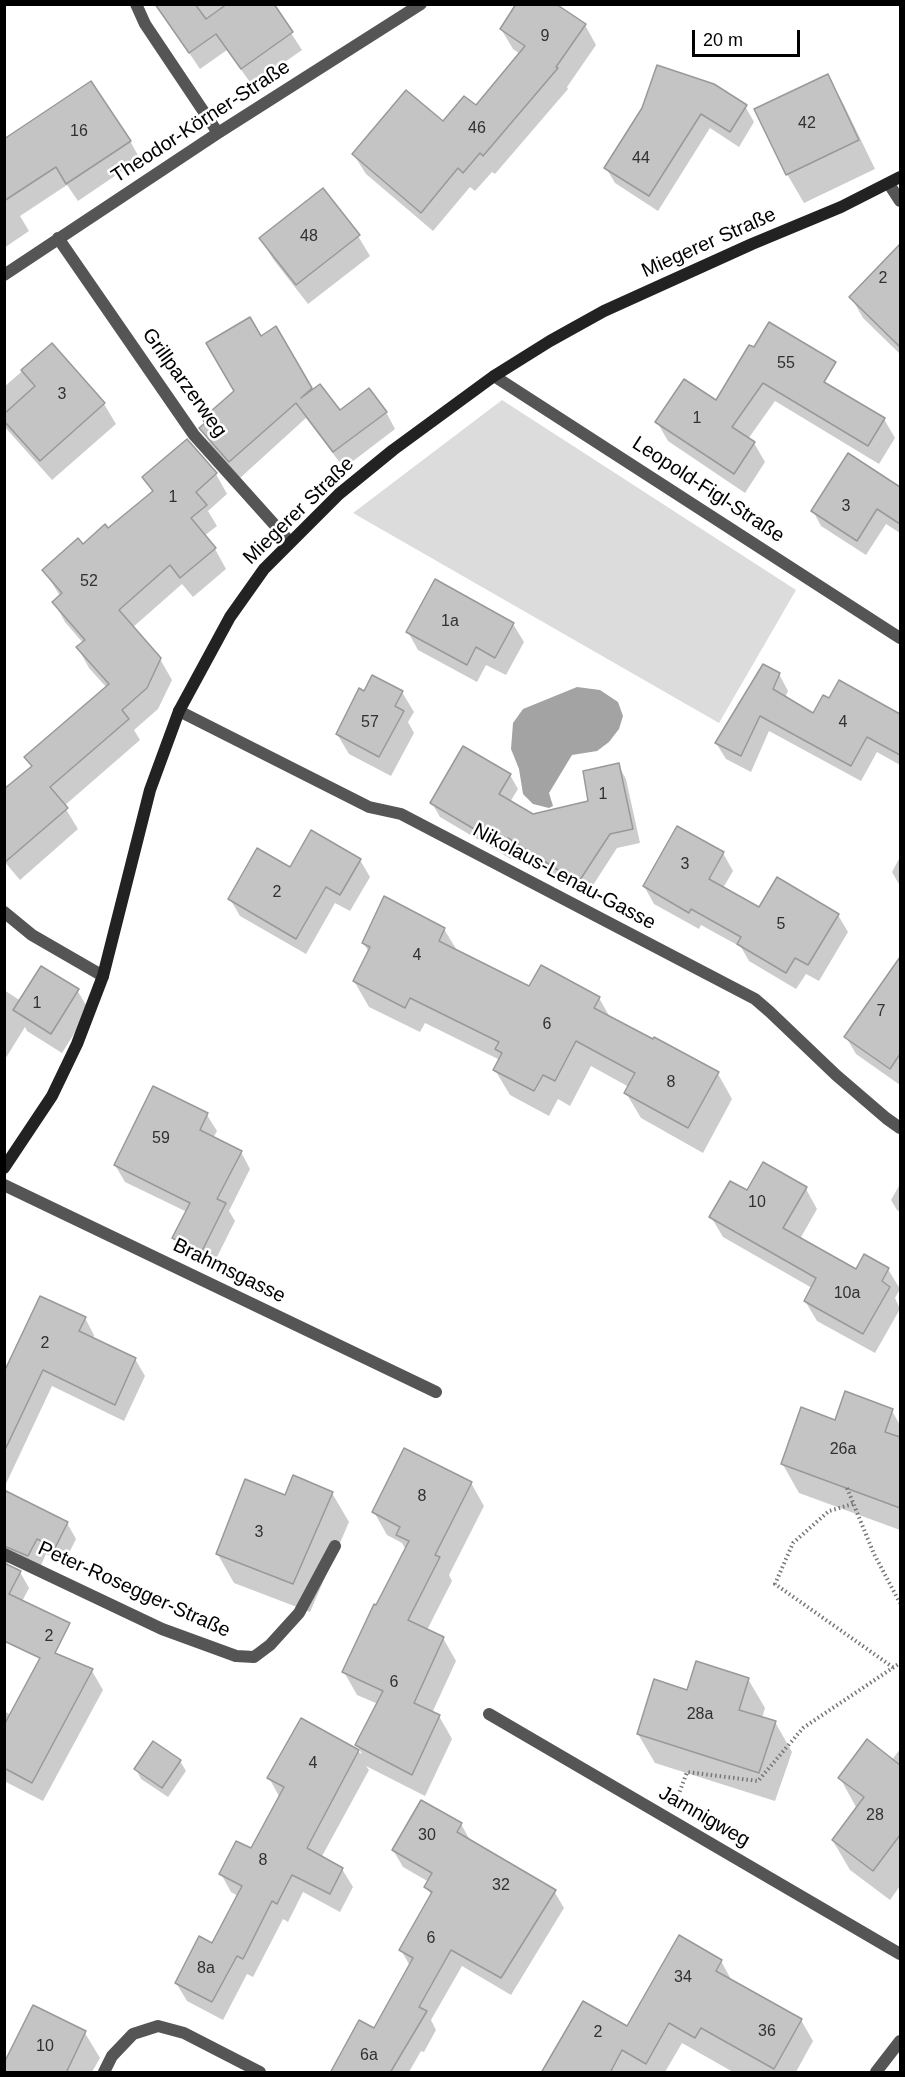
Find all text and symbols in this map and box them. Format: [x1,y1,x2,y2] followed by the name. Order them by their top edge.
[695,18,803,56] scale bar
[541,27,549,47] house number: 9
[703,30,743,50] text: 20 m
[107,55,295,189] street label: Theodor-Körner-Straße
[798,114,816,134] house number: 42
[468,119,486,139] house number: 46
[70,122,88,142] house number: 16
[632,149,650,169] house number: 44
[638,203,780,283] street label: Miegerer Straße
[300,227,318,247] house number: 48
[879,269,887,289] house number: 2
[136,324,232,442] street label: Grillparzerweg
[777,354,795,374] house number: 55
[58,385,66,405] house number: 3
[693,409,701,429] house number: 1
[627,432,789,548] street label: Leopold-Figl-Straße
[239,452,359,570] street label: Miegerer Straße
[169,488,177,508] house number: 1
[842,497,850,517] house number: 3
[80,572,98,592] house number: 52
[441,612,459,632] house number: 1a
[361,713,379,733] house number: 57
[839,713,847,733] house number: 4
[599,785,607,805] house number: 1
[469,819,659,935] street label: Nikolaus-Lenau-Gasse
[681,855,689,875] house number: 3
[273,883,281,903] house number: 2
[777,915,785,935] house number: 5
[413,946,421,966] house number: 4
[33,994,41,1014] house number: 1
[877,1002,885,1022] house number: 7
[543,1015,551,1035] house number: 6
[667,1073,675,1093] house number: 8
[152,1129,170,1149] house number: 59
[748,1193,766,1213] house number: 10
[169,1233,289,1309] street label: Brahmsgasse
[834,1284,860,1304] house number: 10a
[41,1334,49,1354] house number: 2
[830,1440,856,1460] house number: 26a
[418,1487,426,1507] house number: 8
[255,1523,263,1543] house number: 3
[34,1537,234,1643] street label: Peter-Rosegger-Straße
[45,1627,53,1647] house number: 2
[390,1673,398,1693] house number: 6
[687,1705,713,1725] house number: 28a
[309,1754,317,1774] house number: 4
[654,1781,754,1853] street label: Jamnigweg
[866,1806,884,1826] house number: 28
[418,1826,436,1846] house number: 30
[259,1851,267,1871] house number: 8
[492,1876,510,1896] house number: 32
[427,1929,435,1949] house number: 6
[197,1959,215,1979] house number: 8a
[674,1968,692,1988] house number: 34
[758,2022,776,2042] house number: 36
[594,2023,602,2043] house number: 2
[36,2037,54,2057] house number: 10
[360,2046,378,2066] house number: 6a

